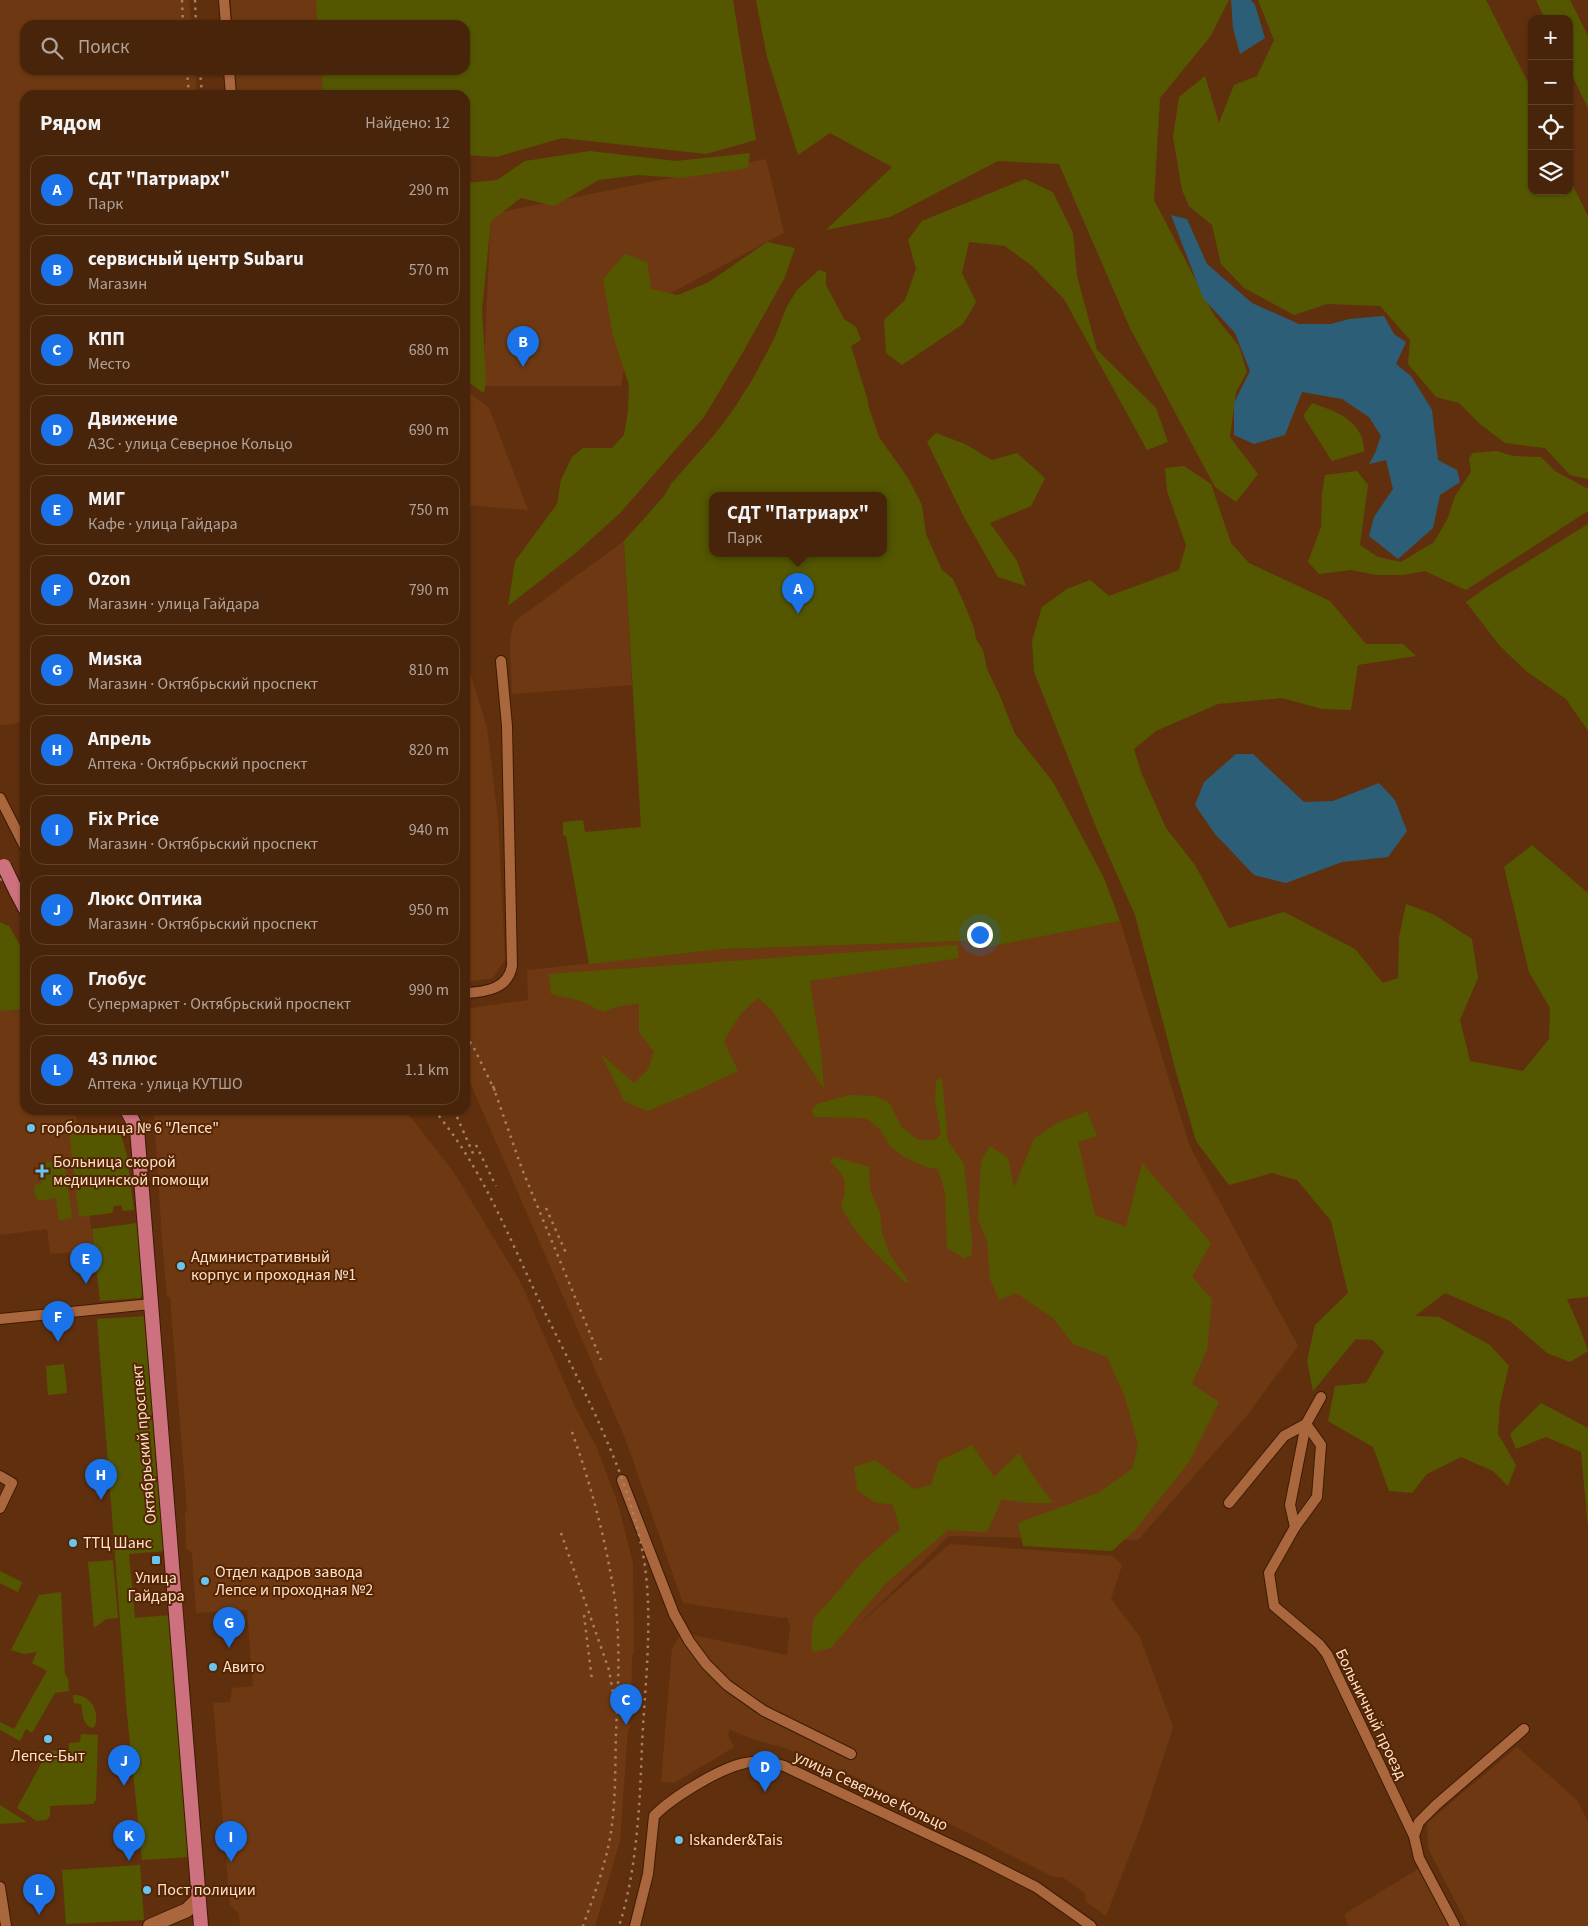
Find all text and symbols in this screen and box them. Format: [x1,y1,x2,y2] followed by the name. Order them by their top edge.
[1528,15,1573,195] map controls
[1528,15,1573,60] button: +
[20,20,470,75] search box
[38,34,66,62] icon: search
[78,34,129,61] text: Поиск
[1528,60,1573,105] button: −
[1528,105,1573,150] button: locate
[40,108,101,138] text: Рядом
[365,112,450,134] text: Найдено: 12
[1528,150,1573,195] button: layers
[88,166,230,193] text: СДТ "Патриарх"
[52,179,62,201] text: A
[409,179,449,201] text: 290 m
[88,193,123,215] text: Парк
[88,246,304,273] text: сервисный центр Subaru
[52,259,62,281] text: B
[409,259,449,281] text: 570 m
[88,273,147,295] text: Магазин
[88,326,125,353] text: КПП
[507,326,539,367] pin: B
[52,339,62,361] text: C
[409,339,449,361] text: 680 m
[88,353,131,375] text: Место
[88,406,178,433] text: Движение
[52,419,62,441] text: D
[409,419,449,441] text: 690 m
[88,433,293,455] text: АЗС · улица Северное Кольцо
[88,486,125,513] text: МИГ
[709,492,887,557] popup
[53,499,61,521] text: E
[409,499,449,521] text: 750 m
[727,500,869,527] text: СДТ "Патриарх"
[88,513,238,535] text: Кафе · улица Гайдара
[727,527,762,549] text: Парк
[88,566,131,593] text: Ozon
[782,573,814,614] pin: A
[53,579,61,601] text: F
[409,579,449,601] text: 790 m
[88,593,260,615] text: Магазин · улица Гайдара
[88,646,142,673] text: Миsка
[52,659,62,681] text: G
[409,659,449,681] text: 810 m
[88,673,318,695] text: Магазин · Октябрьский проспект
[88,726,151,753] text: Апрель
[52,739,62,761] text: H
[409,739,449,761] text: 820 m
[88,753,308,775] text: Аптека · Октябрьский проспект
[88,806,159,833] text: Fix Price
[55,819,59,841] text: I
[409,819,449,841] text: 940 m
[88,833,318,855] text: Магазин · Октябрьский проспект
[88,886,202,913] text: Люкс Оптика
[53,899,61,921] text: J
[409,899,449,921] text: 950 m
[88,913,318,935] text: Магазин · Октябрьский проспект
[967,922,993,948] your location
[88,966,146,993] text: Глобус
[52,979,62,1001] text: K
[409,979,449,1001] text: 990 m
[88,993,351,1015] text: Супермаркет · Октябрьский проспект
[88,1046,157,1073] text: 43 плюс
[53,1059,61,1081] text: L
[405,1059,449,1081] text: 1.1 km
[88,1073,243,1095] text: Аптека · улица КУТШО
[41,1117,219,1139] place label: горбольница № 6 "Лепсе"
[25,1122,37,1134] marker: горбольница № 6 "Лепсе"
[53,1151,209,1191] place label: Больница скорой медицинской помощи
[35,1164,49,1178] marker: Больница скорой медицинской помощи
[70,1243,102,1284] pin: E
[191,1246,356,1286] place label: Административный корпус и проходная №1
[175,1260,187,1272] marker: Административный корпус и проходная №1
[42,1301,74,1342] pin: F
[126,1363,162,1525] street label: Октябрьский проспект
[85,1459,117,1500] pin: H
[83,1532,152,1554] place label: ТТЦ Шанс
[67,1537,79,1549] marker: ТТЦ Шанс
[150,1554,162,1566] marker: Улица Гайдара
[215,1561,373,1601] place label: Отдел кадров завода Лепсе и проходная №2
[128,1567,184,1607] place label: Улица Гайдара
[199,1575,211,1587] marker: Отдел кадров завода Лепсе и проходная №2
[213,1607,245,1648] pin: G
[1330,1645,1412,1783] street label: Больничный проезд
[223,1656,265,1678] place label: Авито
[207,1661,219,1673] marker: Авито
[610,1684,642,1725] pin: C
[42,1733,54,1745] marker: Лепсе-Быт
[11,1745,85,1767] place label: Лепсе-Быт
[108,1745,140,1786] pin: J
[790,1746,952,1836] street label: улица Северное Кольцо
[749,1751,781,1792] pin: D
[113,1820,145,1861] pin: K
[215,1821,247,1862] pin: I
[689,1829,783,1851] place label: Iskander&Tais
[673,1834,685,1846] marker: Iskander&Tais
[23,1874,55,1915] pin: L
[157,1879,256,1901] place label: Пост полиции
[141,1884,153,1896] marker: Пост полиции

